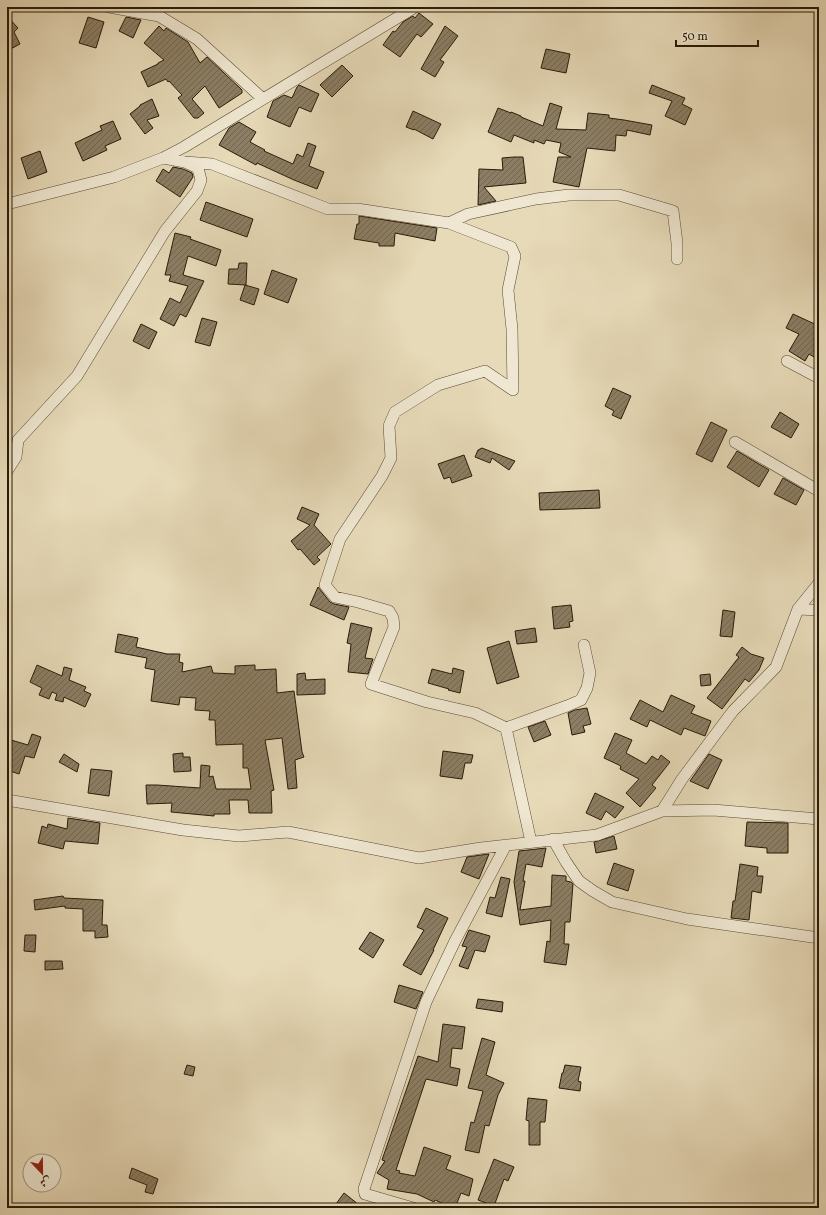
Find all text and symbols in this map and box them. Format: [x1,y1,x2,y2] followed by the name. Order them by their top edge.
[676,22,758,48] scale bar
[682,29,708,45] text: 50 m
[22,1153,62,1193] north arrow
[37,1172,53,1190] text: ش

